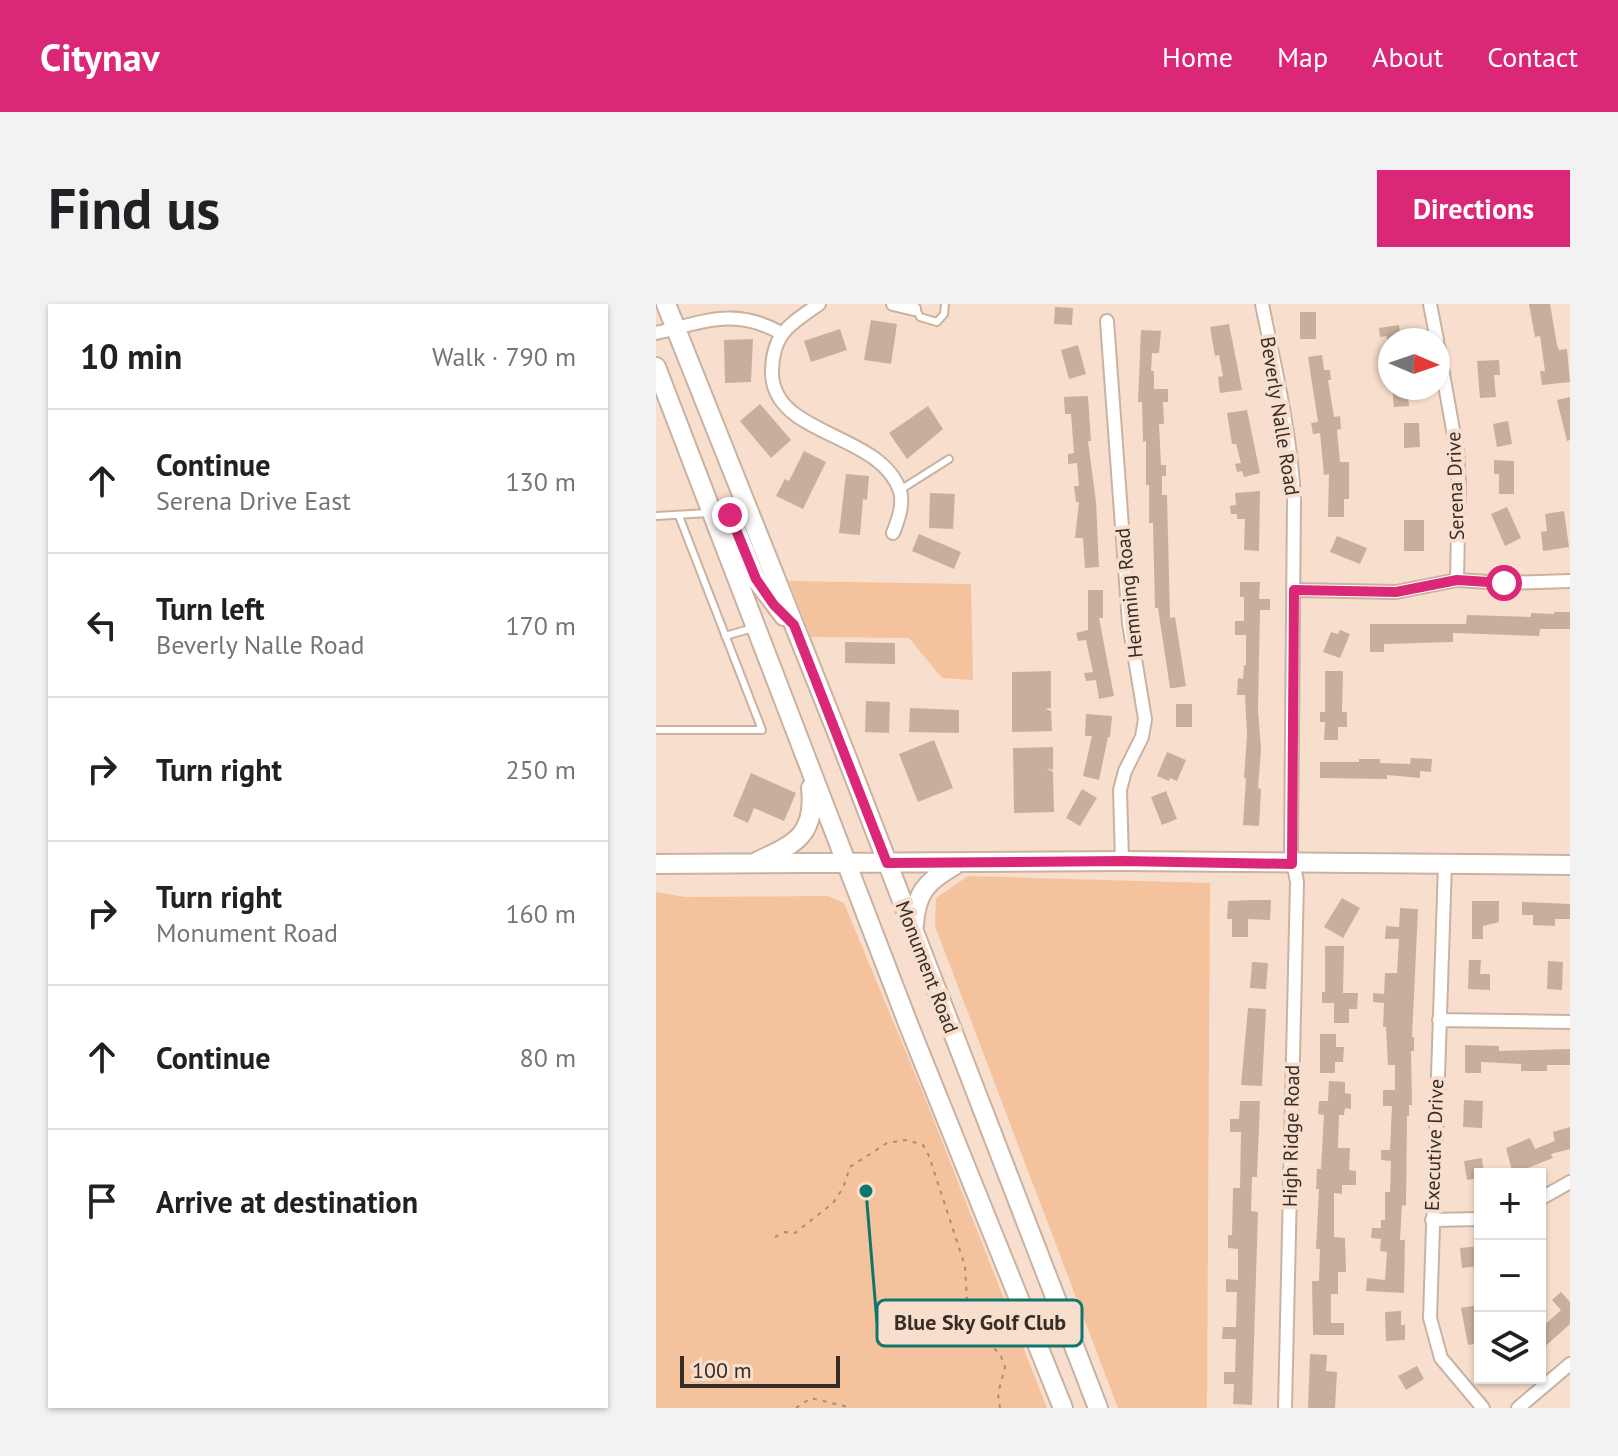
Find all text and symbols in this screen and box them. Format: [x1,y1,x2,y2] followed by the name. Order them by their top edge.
[40,32,160,81] text: Citynav
[1162,38,1233,75] text: Home
[1277,38,1328,75] text: Map
[1372,38,1443,75] text: About
[1487,38,1578,75] text: Contact
[1377,170,1570,247] button: Directions
[48,172,220,244] text: Find us
[1378,328,1450,400] north arrow
[80,334,182,378] text: 10 min
[1255,335,1305,497] street label: Beverly Nalle Road
[432,340,576,373] text: Walk · 790 m
[1440,431,1470,541] street label: Serena Drive
[156,445,270,484] text: Continue
[80,459,124,503] icon: ahead
[505,465,576,498] text: 130 m
[156,484,351,517] text: Serena Drive East
[712,497,748,533] route end
[1109,527,1149,659] street label: Hemming Road
[1486,565,1522,601] route start
[156,589,264,628] text: Turn left
[80,603,124,647] icon: left
[505,609,576,642] text: 170 m
[156,628,365,661] text: Beverly Nalle Road
[80,747,124,791] icon: right
[156,750,282,789] text: Turn right
[505,753,576,786] text: 250 m
[156,877,282,916] text: Turn right
[80,891,124,935] icon: right
[505,897,576,930] text: 160 m
[890,897,964,1037] street label: Monument Road
[156,916,338,949] text: Monument Road
[80,1035,124,1079] icon: ahead
[156,1038,270,1077] text: Continue
[520,1041,576,1074] text: 80 m
[1277,1065,1305,1207] street label: High Ridge Road
[1419,1079,1449,1211] street label: Executive Drive
[1474,1168,1546,1384] map controls
[1474,1168,1546,1240] button: +
[80,1179,124,1223] icon: arrive
[156,1182,418,1221] text: Arrive at destination
[1474,1240,1546,1312] button: −
[877,1300,1082,1346] callout: Blue Sky Golf Club
[894,1308,1066,1336] text: Blue Sky Golf Club
[1474,1312,1546,1384] button: layers
[680,1352,840,1388] scale bar
[692,1356,752,1384] text: 100 m

